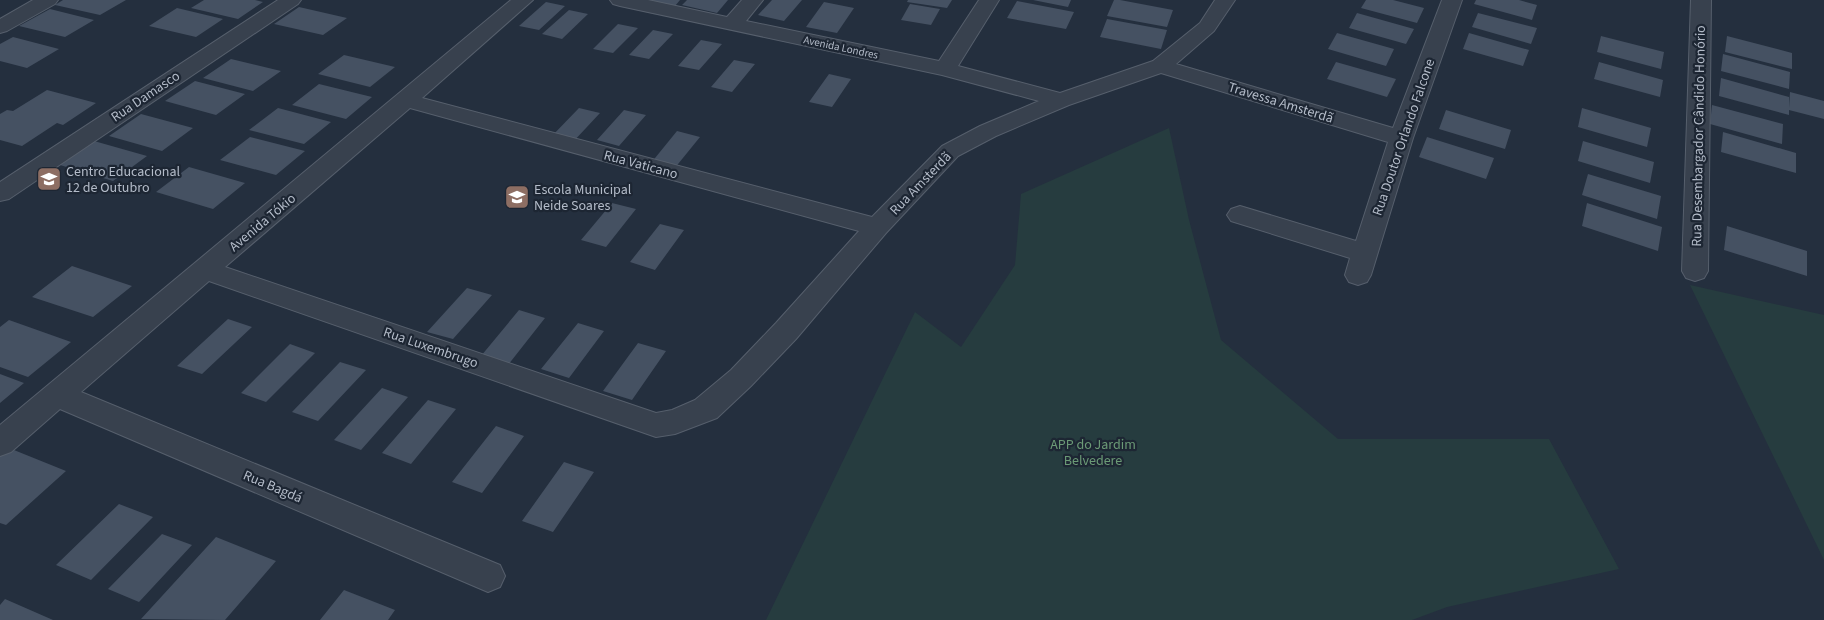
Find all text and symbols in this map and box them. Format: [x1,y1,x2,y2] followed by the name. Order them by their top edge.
[1687,25,1711,247] street label: Rua Desembargador Cândido Honório
[802,32,880,63] street label: Avenida Londres
[1368,56,1440,219] street label: Rua Doutor Orlando Falcone
[107,66,184,127] street label: Rua Damasco
[1226,77,1336,128] street label: Travessa Amsterdã
[601,145,680,184] street label: Rua Vaticano
[885,148,956,220] street label: Rua Amsterdã
[66,162,180,198] place label: Centro Educacional 12 de Outubro
[36,166,62,192] school or university icon: Centro Educacional 12 de Outubro
[534,180,632,216] place label: Escola Municipal Neide Soares
[504,184,530,210] school or university icon: Escola Municipal Neide Soares
[225,189,300,257] street label: Avenida Tókio
[381,322,481,374] street label: Rua Luxembrugo
[1050,435,1136,471] park label: APP do Jardim Belvedere
[240,466,305,508] street label: Rua Bagdá

